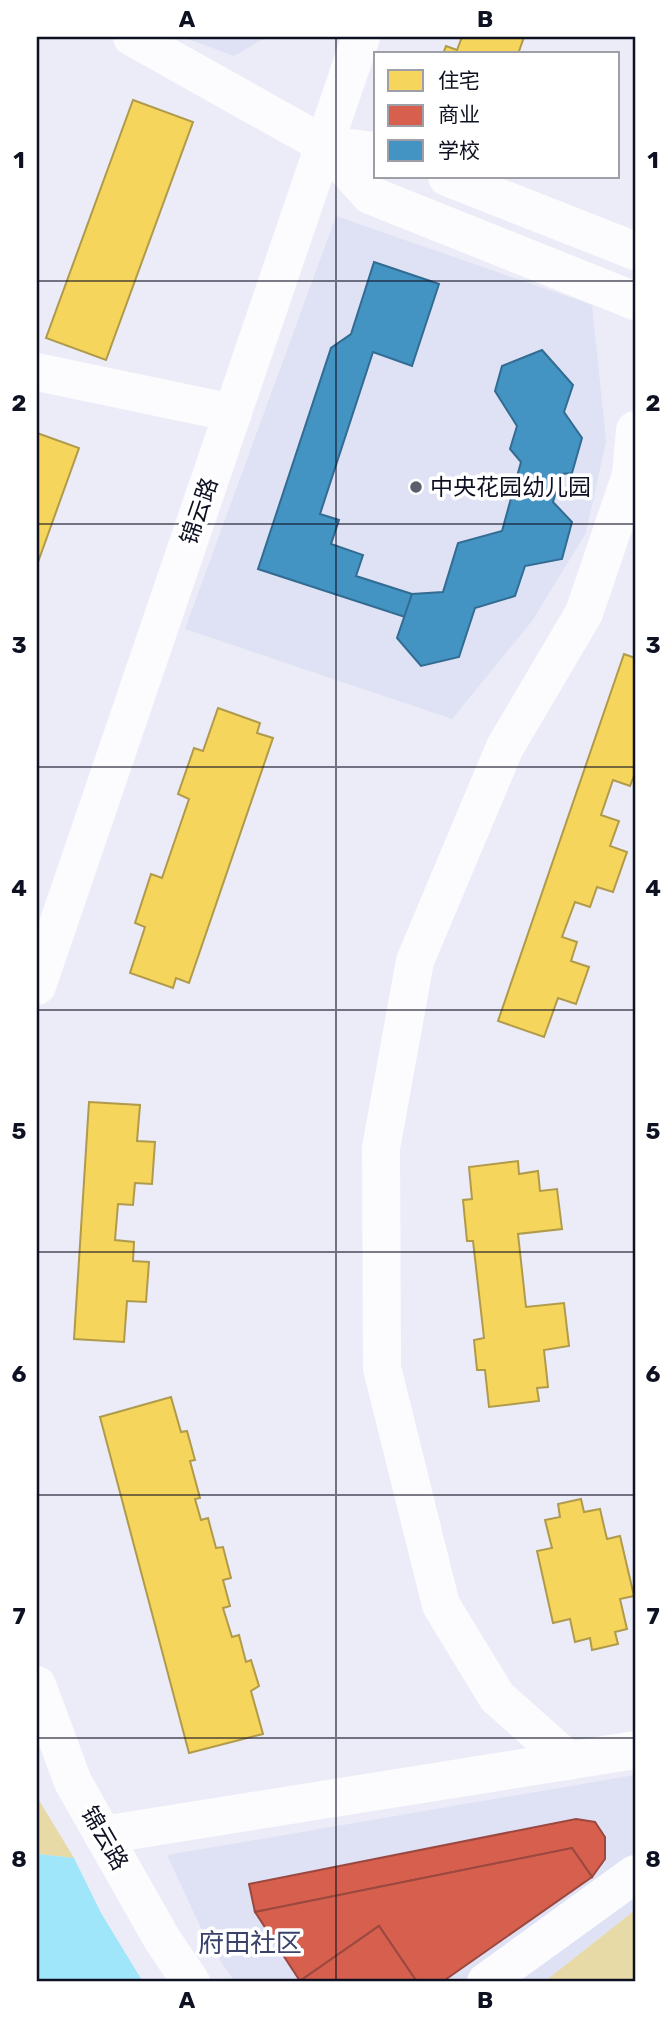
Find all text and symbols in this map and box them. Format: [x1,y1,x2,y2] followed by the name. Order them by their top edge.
[179,5,196,33] text: A
[477,5,493,33] text: B
[374,52,620,178] legend
[438,68,480,93] text: 住宅
[438,102,480,127] text: 商业
[438,138,480,163] text: 学校
[13,146,25,174] text: 1
[647,146,659,174] text: 1
[12,389,26,417] text: 2
[646,389,660,417] text: 2
[430,473,591,501] place label: 中央花园幼儿园
[175,474,223,548] street label: 锦云路
[408,479,424,495] marker: 中央花园幼儿园
[11,631,27,659] text: 3
[645,631,661,659] text: 3
[11,874,27,902] text: 4
[645,874,661,902] text: 4
[12,1117,27,1145] text: 5
[646,1117,661,1145] text: 5
[12,1360,27,1388] text: 6
[646,1360,661,1388] text: 6
[12,1602,26,1630] text: 7
[646,1602,660,1630] text: 7
[76,1801,134,1875] street label: 锦云路
[11,1845,27,1873] text: 8
[645,1845,661,1873] text: 8
[198,1928,302,1959] district label: 府田社区
[179,1986,196,2014] text: A
[477,1986,493,2014] text: B

